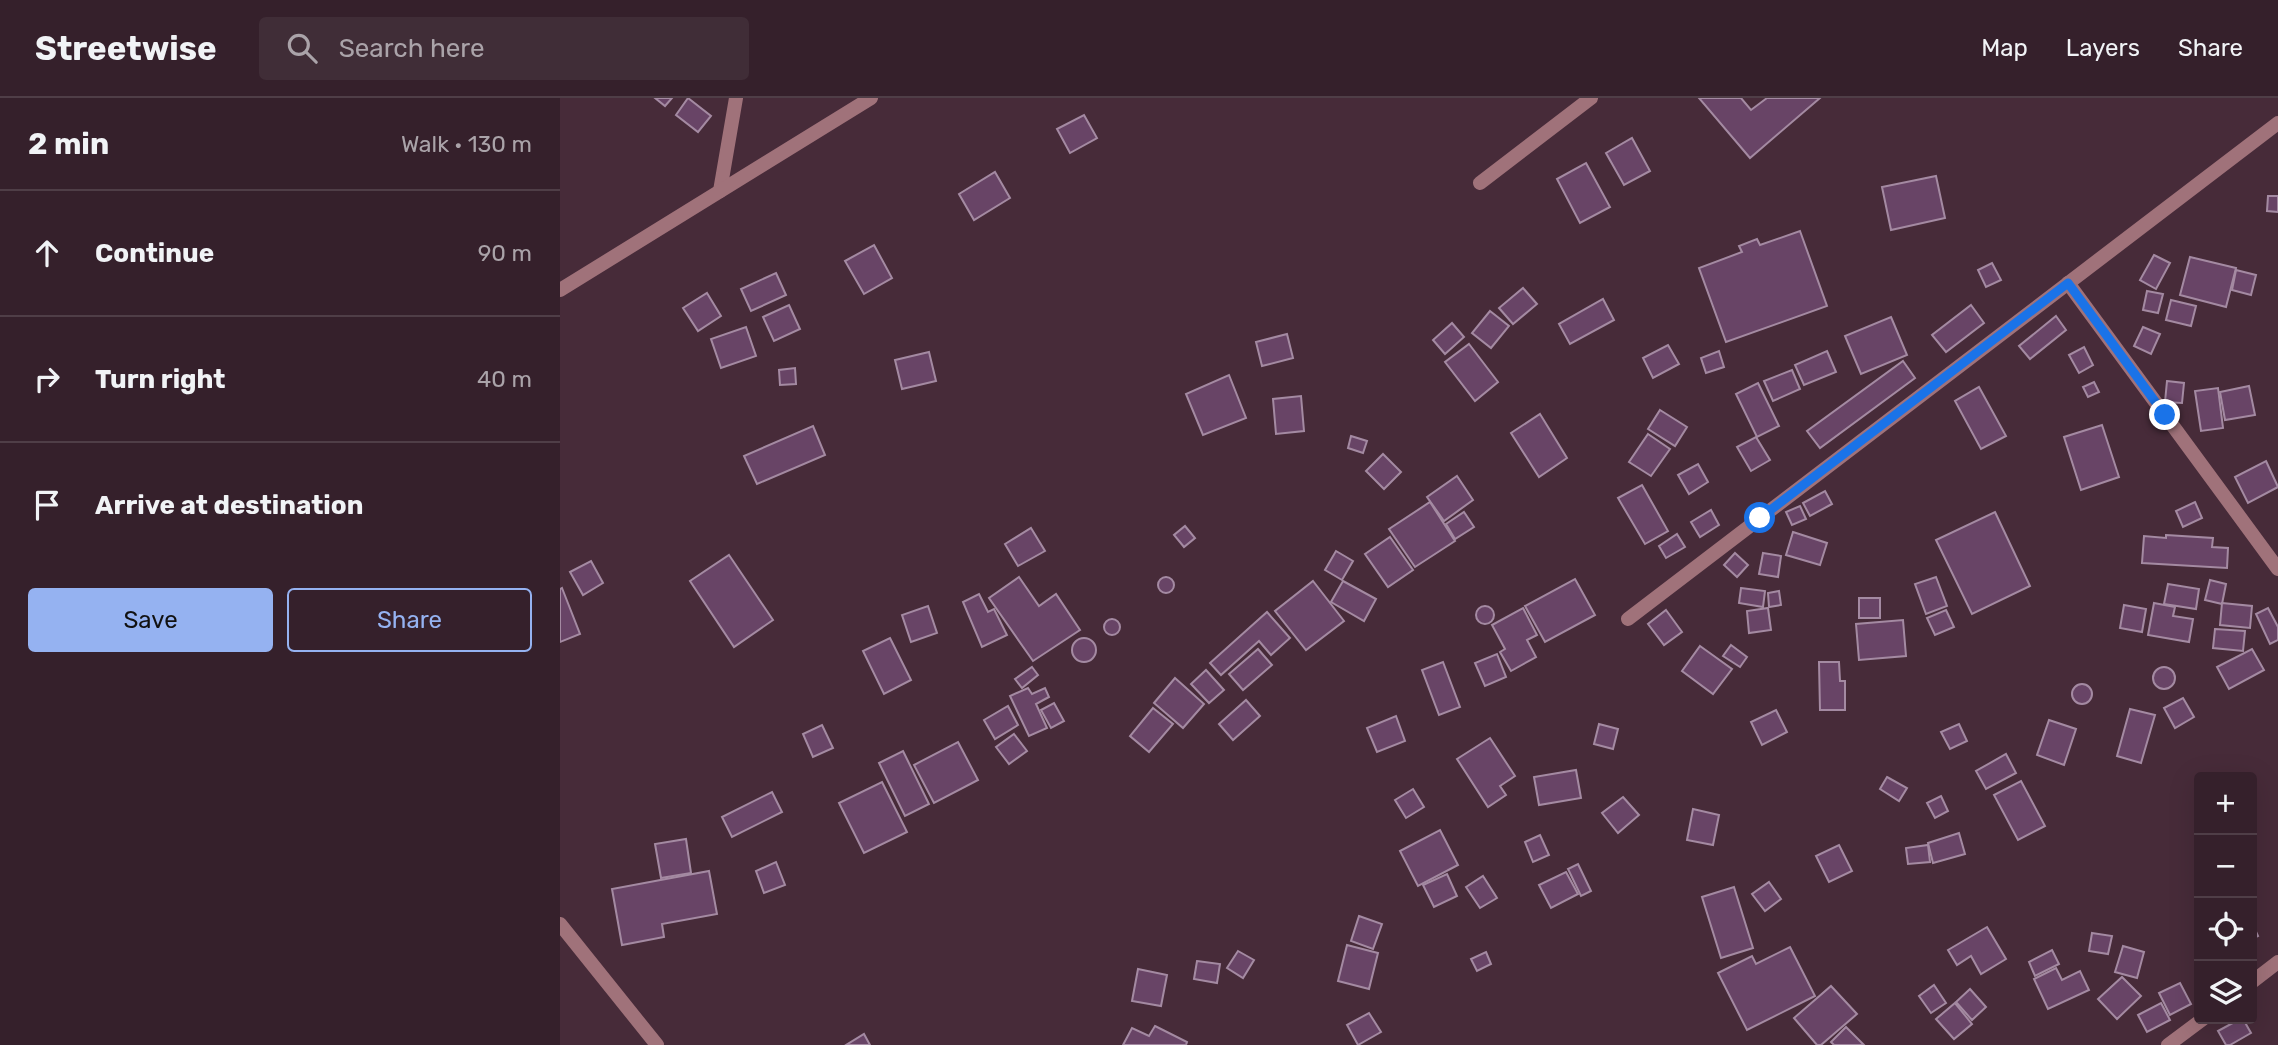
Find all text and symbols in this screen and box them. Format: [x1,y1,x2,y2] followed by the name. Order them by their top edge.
[259,17,749,80] search box
[35,29,217,68] text: Streetwise
[283,29,321,67] icon: search
[339,33,485,64] text: Search here
[1981,34,2028,62] text: Map
[2066,34,2140,62] text: Layers
[2178,34,2243,62] text: Share
[28,126,109,162] text: 2 min
[401,130,532,158] text: Walk · 130 m
[28,234,66,272] icon: ahead
[95,238,214,269] text: Continue
[478,239,532,267] text: 90 m
[28,360,66,398] icon: right
[95,364,225,395] text: Turn right
[477,365,532,393] text: 40 m
[2149,399,2180,430] route end
[28,486,66,524] icon: arrive
[95,490,363,521] text: Arrive at destination
[1744,502,1775,533] route start
[28,588,273,652] button: Save
[287,588,532,652] button: Share
[2194,772,2257,1024] map controls
[2194,772,2257,835] button: +
[2194,835,2257,898] button: −
[2194,898,2257,961] button: locate
[2194,961,2257,1024] button: layers

